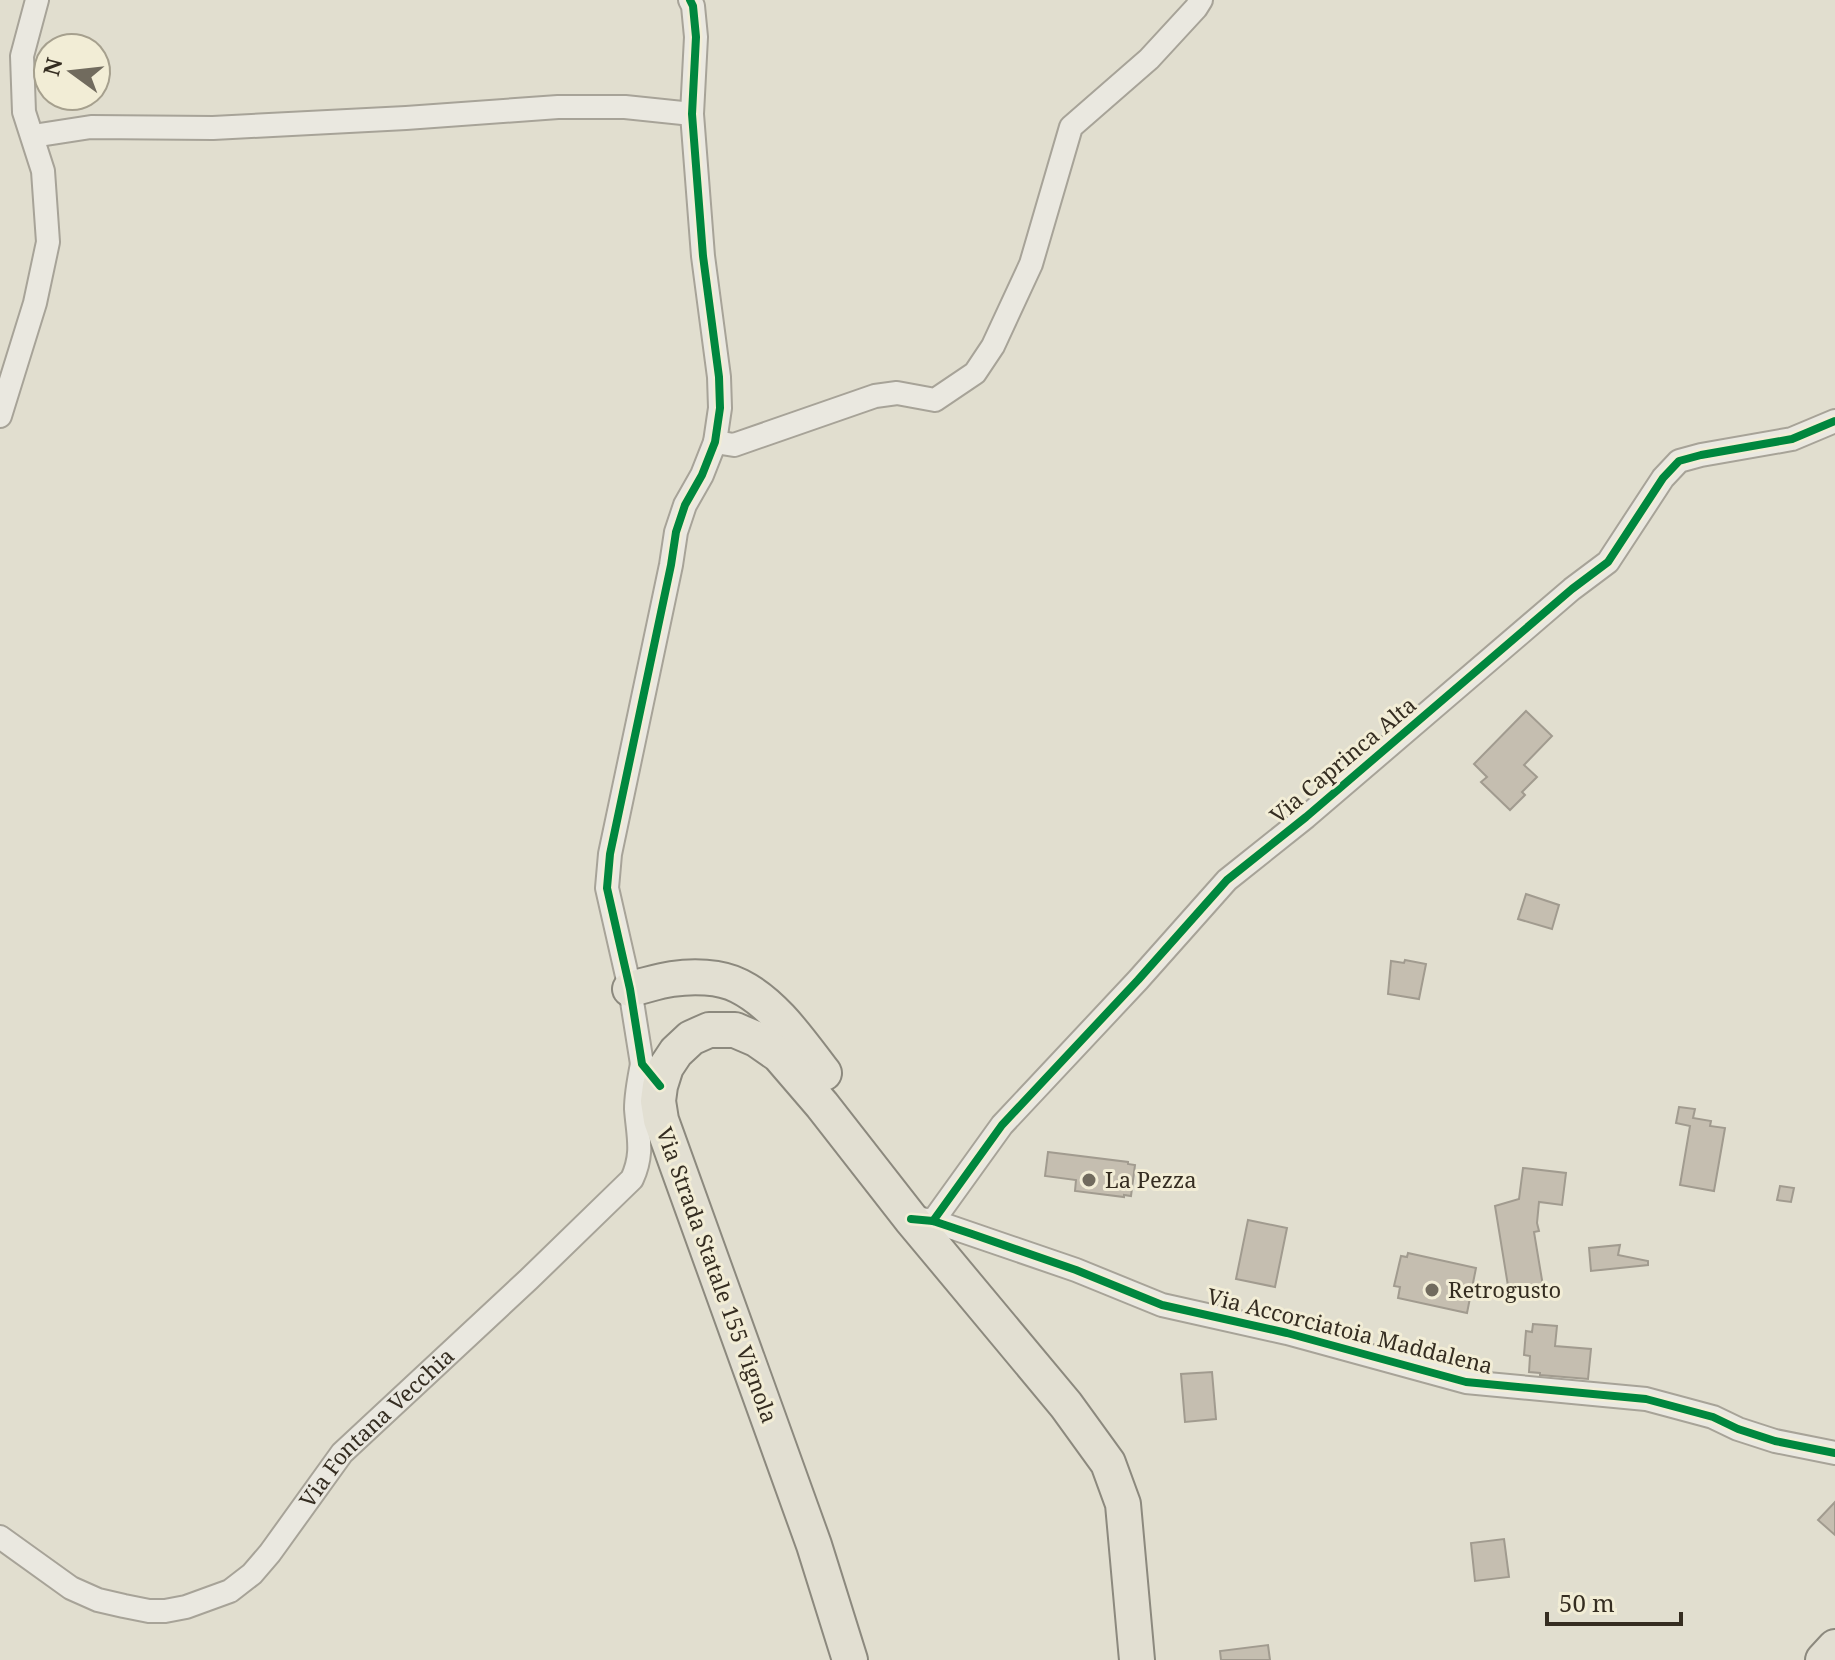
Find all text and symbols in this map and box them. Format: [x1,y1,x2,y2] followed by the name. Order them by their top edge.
[32,32,112,112] north arrow
[35,54,68,79] text: N
[1263,689,1422,829] street label: Via Caprinca Alta
[650,1123,785,1427] street label: Via Strada Statale 155 Vignola
[1105,1164,1197,1194] place label: La Pezza
[1080,1171,1098,1189] marker: La Pezza
[1448,1274,1561,1304] place label: Retrogusto
[1204,1280,1496,1380] street label: Via Accorciatoia Maddalena
[1423,1281,1441,1299] marker: Retrogusto
[292,1341,460,1513] street label: Via Fontana Vecchia
[1547,1576,1681,1626] scale bar
[1559,1586,1615,1619] text: 50 m

